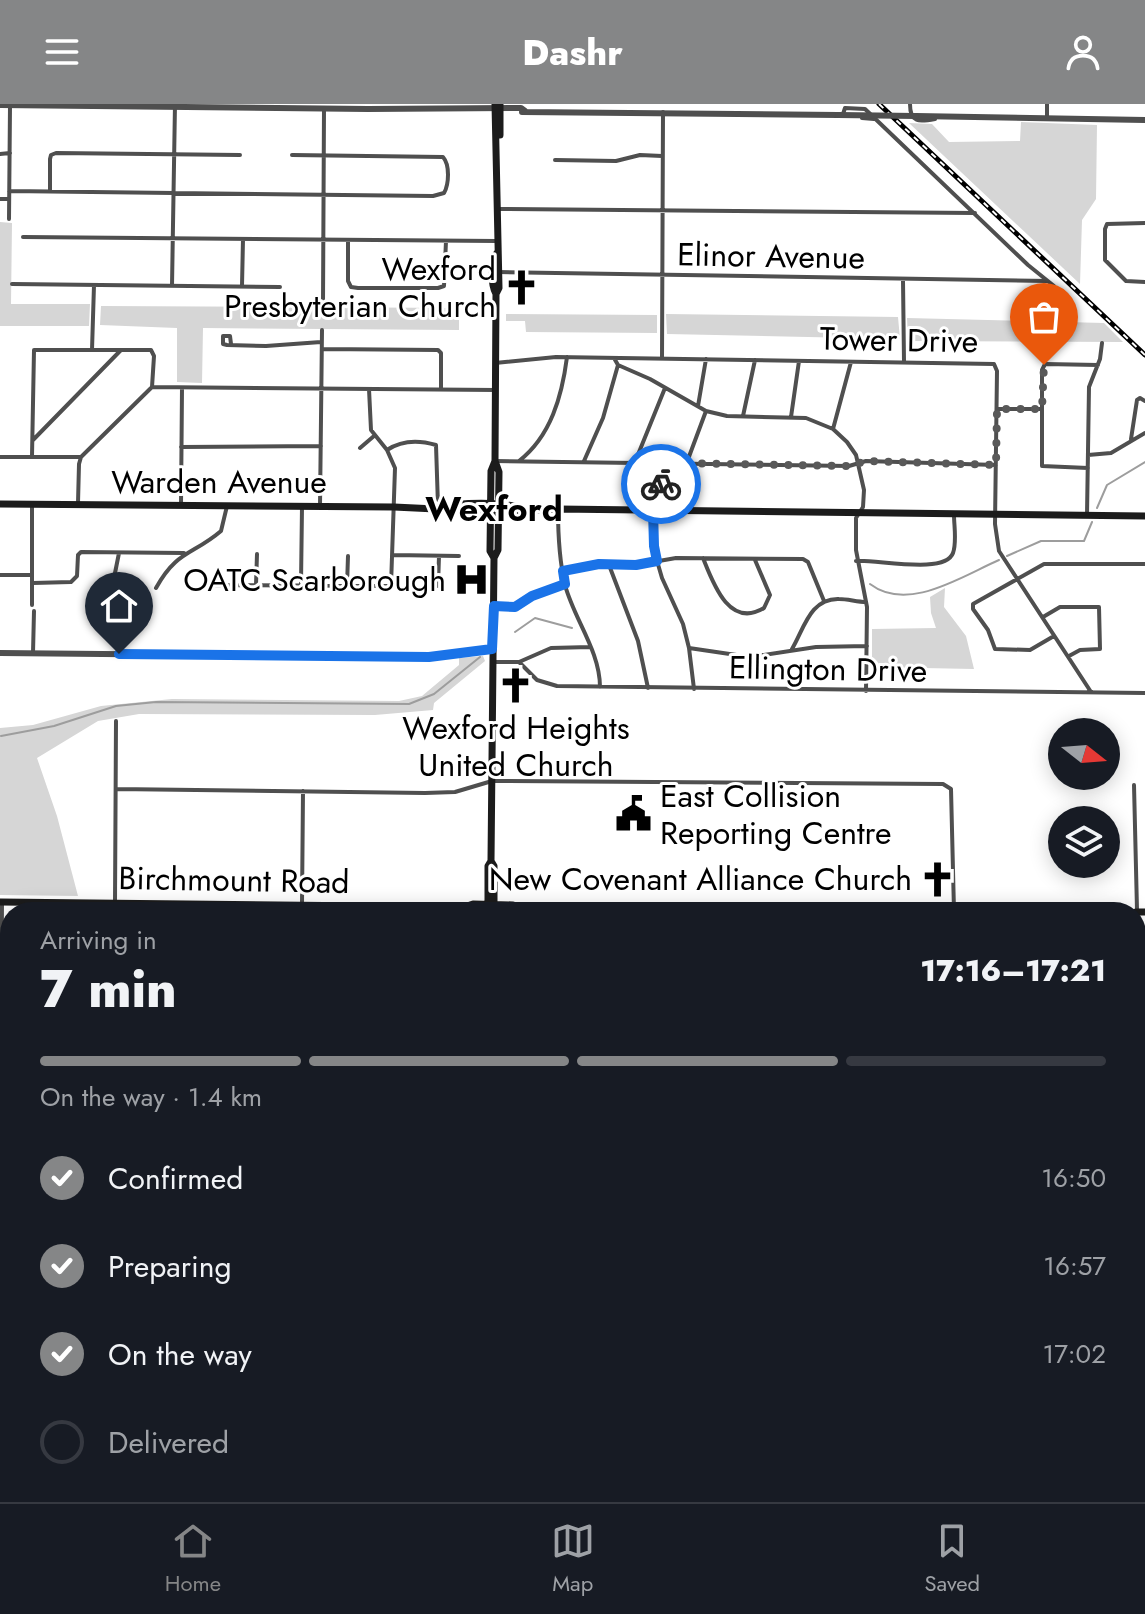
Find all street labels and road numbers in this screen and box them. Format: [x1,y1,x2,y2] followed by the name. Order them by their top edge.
[677,231,865,281] street label: Elinor Avenue
[820,316,978,364] street label: Tower Drive
[111,459,327,505] street label: Warden Avenue
[728,644,928,694] street label: Ellington Drive
[118,855,350,905] street label: Birchmount Road

